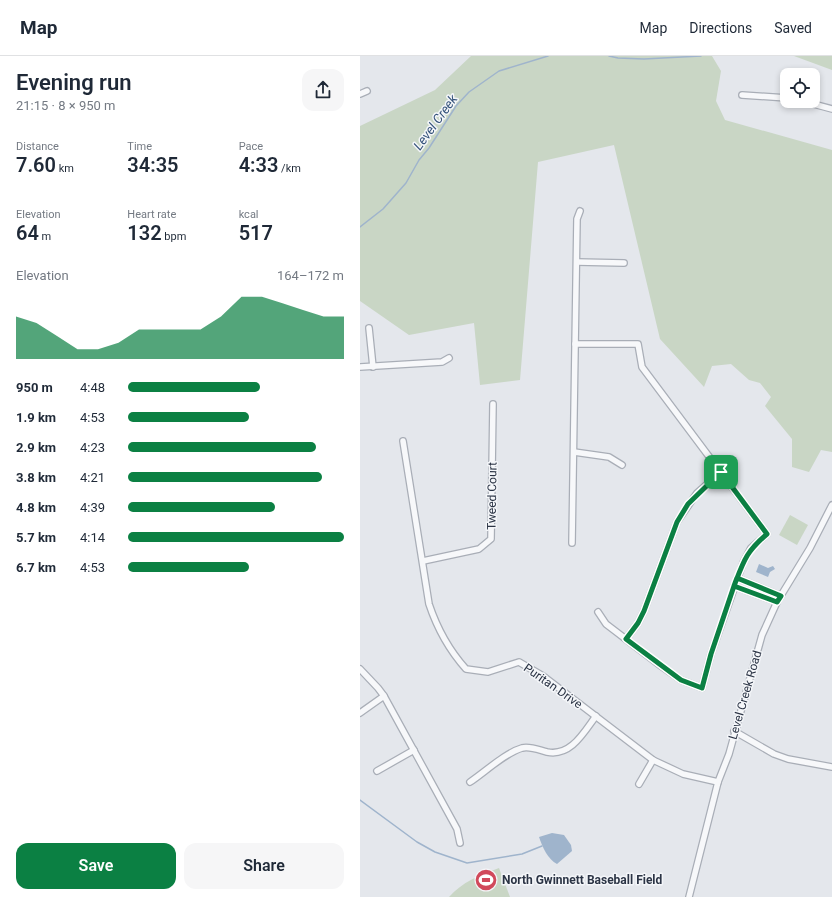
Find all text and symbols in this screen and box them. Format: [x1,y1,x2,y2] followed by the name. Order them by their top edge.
[20,16,58,39] text: Map
[640,20,667,36] text: Map
[689,20,752,36] text: Directions
[774,20,812,36] text: Saved
[780,68,820,108] map controls
[780,68,820,108] button: locate
[302,69,344,111] button: share
[16,70,132,95] text: Evening run
[410,91,461,153] water label: Level Creek
[16,98,115,113] text: 21:15 · 8 × 950 m
[16,140,59,153] text: Distance
[127,140,152,153] text: Time
[239,140,263,153] text: Pace
[16,153,56,177] text: 7.60
[127,153,178,177] text: 34:35
[239,153,278,177] text: 4:33
[56,162,74,175] text: km
[278,162,301,175] text: /km
[16,208,61,221] text: Elevation
[127,208,176,221] text: Heart rate
[239,208,259,221] text: kcal
[16,221,39,245] text: 64
[127,221,162,245] text: 132
[239,221,273,245] text: 517
[39,230,51,243] text: m
[162,230,186,243] text: bpm
[16,268,69,283] text: Elevation
[277,268,344,283] text: 164–172 m
[16,380,53,395] text: 950 m
[80,380,105,395] text: 4:48
[16,410,56,425] text: 1.9 km
[80,410,105,425] text: 4:53
[16,440,56,455] text: 2.9 km
[80,440,105,455] text: 4:23
[704,455,738,489] pin
[710,461,732,483] icon: arrive
[484,462,500,530] street label: Tweed Court
[16,470,56,485] text: 3.8 km
[80,470,105,485] text: 4:21
[16,500,56,515] text: 4.8 km
[80,500,105,515] text: 4:39
[16,530,56,545] text: 5.7 km
[80,530,105,545] text: 4:14
[16,560,56,575] text: 6.7 km
[80,560,105,575] text: 4:53
[726,649,764,741] street label: Level Creek Road
[521,661,585,711] street label: Puritan Drive
[16,843,176,889] button: Save
[184,843,344,889] button: Share
[473,867,499,893] sports icon: North Gwinnett Baseball Field
[502,873,663,887] place label: North Gwinnett Baseball Field

